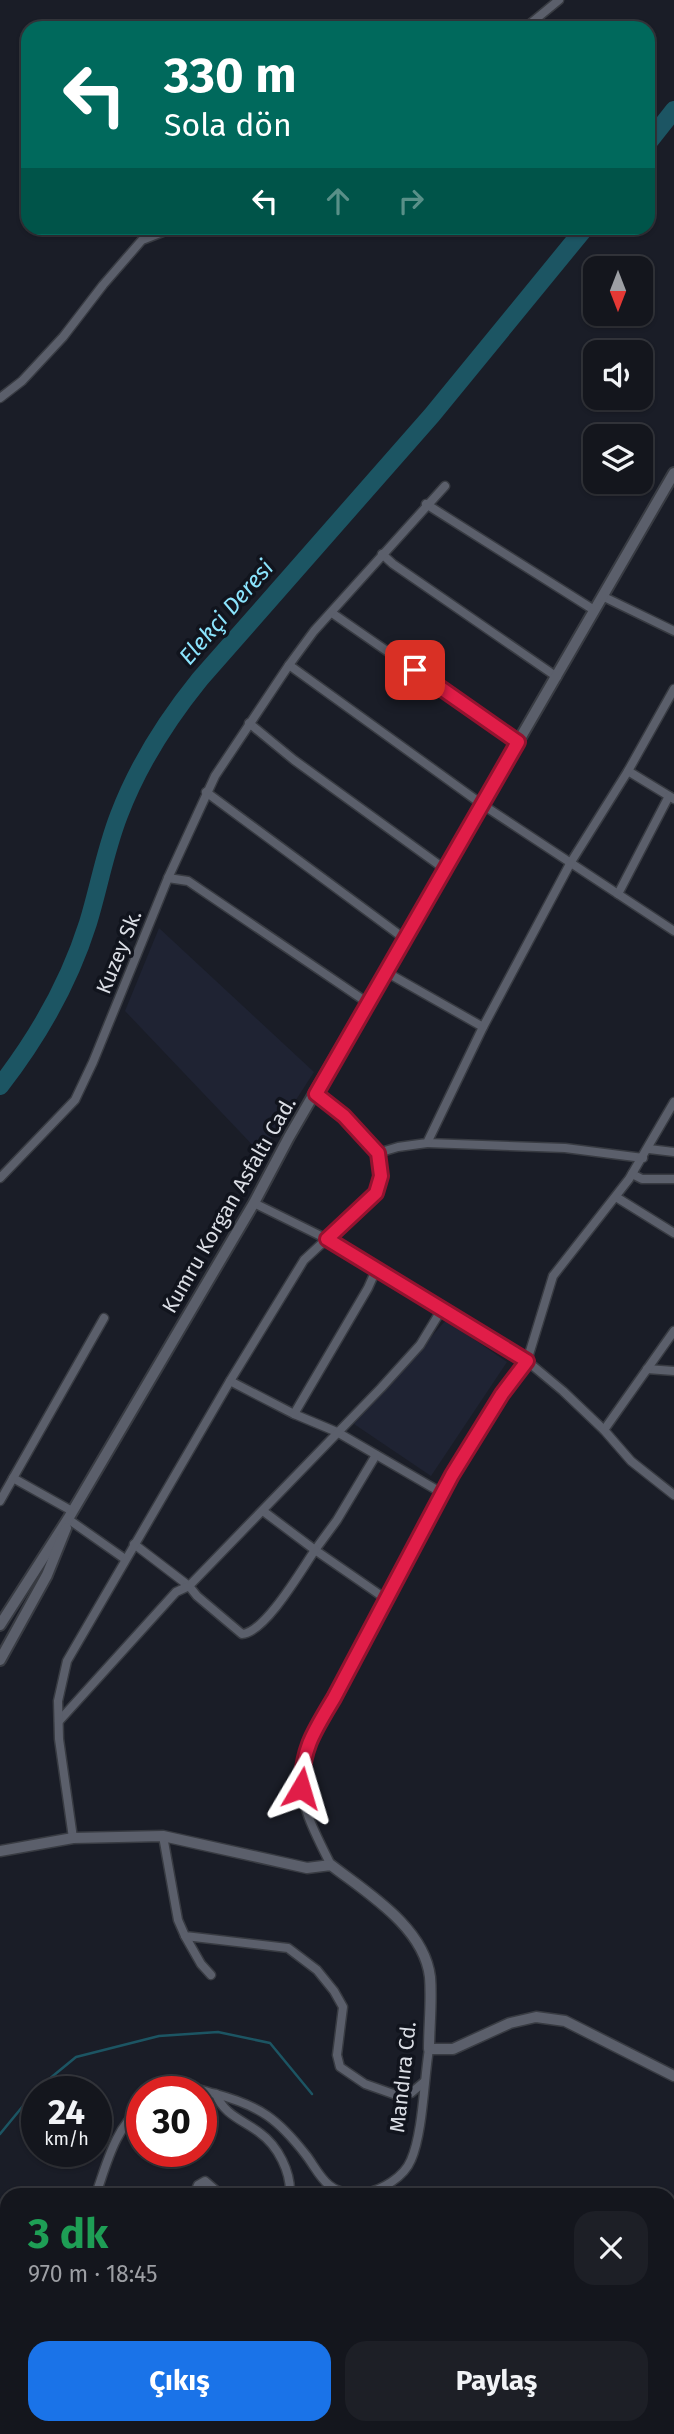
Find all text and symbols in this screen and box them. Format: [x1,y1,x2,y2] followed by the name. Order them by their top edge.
[164,46,297,105] text: 330 m
[49,49,140,140] icon: left
[164,106,292,144] text: Sola dön
[246,182,284,220] icon: left
[319,182,357,220] icon: ahead
[392,182,430,220] icon: right
[583,256,653,326] north arrow
[583,256,653,494] map controls
[583,340,653,410] button: sound
[583,424,653,494] button: layers
[173,553,280,670] water label: Elekçi Deresi
[385,640,445,700] pin
[396,651,434,689] icon: arrive
[90,906,148,998] street label: Kuzey Sk.
[156,1092,302,1318] street label: Kumru Korgan Asfaltı Cad.
[264,1751,338,1825] position arrow
[384,2020,422,2134] street label: Mandıra Cd.
[126,2076,217,2167] speed limit sign: 30
[48,2091,85,2133] text: 24
[44,2128,89,2150] text: km/h
[28,2209,108,2259] text: 3 dk
[574,2211,648,2285] button: close
[28,2260,158,2288] text: 970 m · 18:45
[28,2341,331,2421] button: Çıkış
[345,2341,648,2421] button: Paylaş

